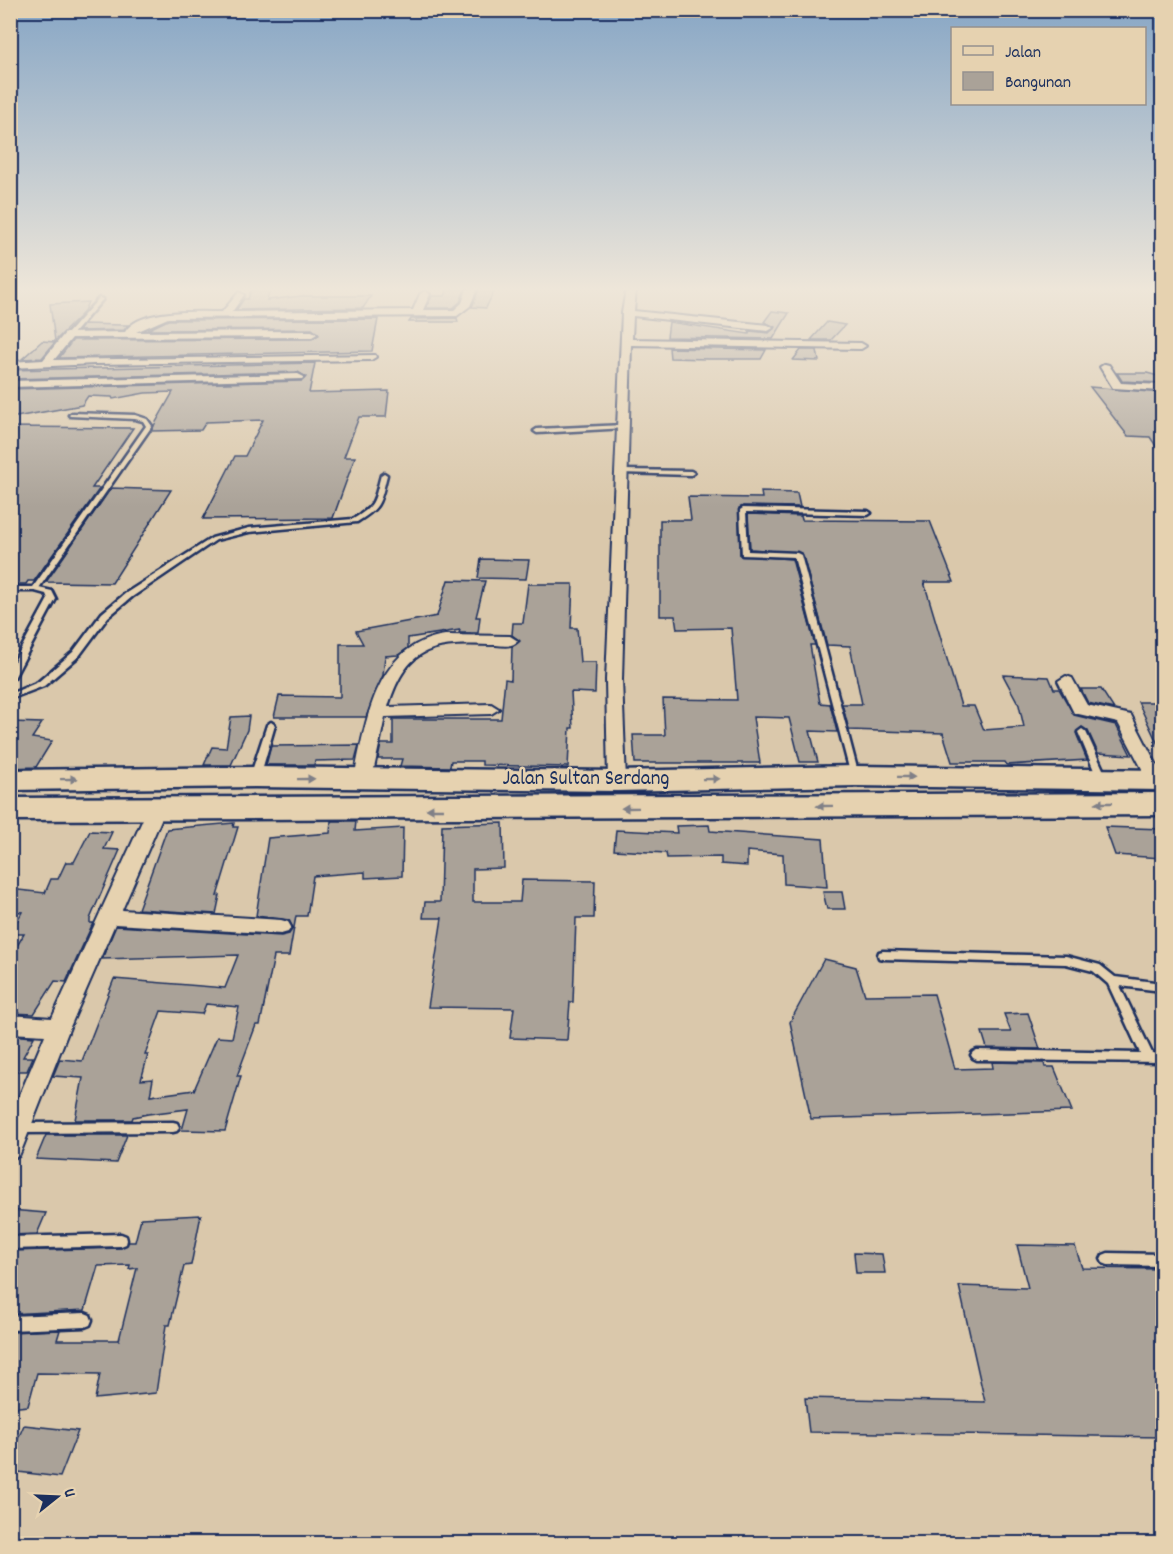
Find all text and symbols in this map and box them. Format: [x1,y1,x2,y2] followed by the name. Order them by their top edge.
[951,27,1146,105] legend
[1005,41,1041,66] text: Jalan
[1005,71,1071,96] text: Bangunan
[502,765,670,795] street label: Jalan Sultan Serdang
[896,772,915,781] one-way arrow
[59,774,78,784] one-way arrow
[296,774,315,784] one-way arrow
[701,774,720,784] one-way arrow
[1095,798,1114,808] one-way arrow
[816,801,835,811] one-way arrow
[621,803,640,813] one-way arrow
[426,804,445,814] one-way arrow
[27,1467,87,1527] north arrow
[57,1486,81,1501] text: U

